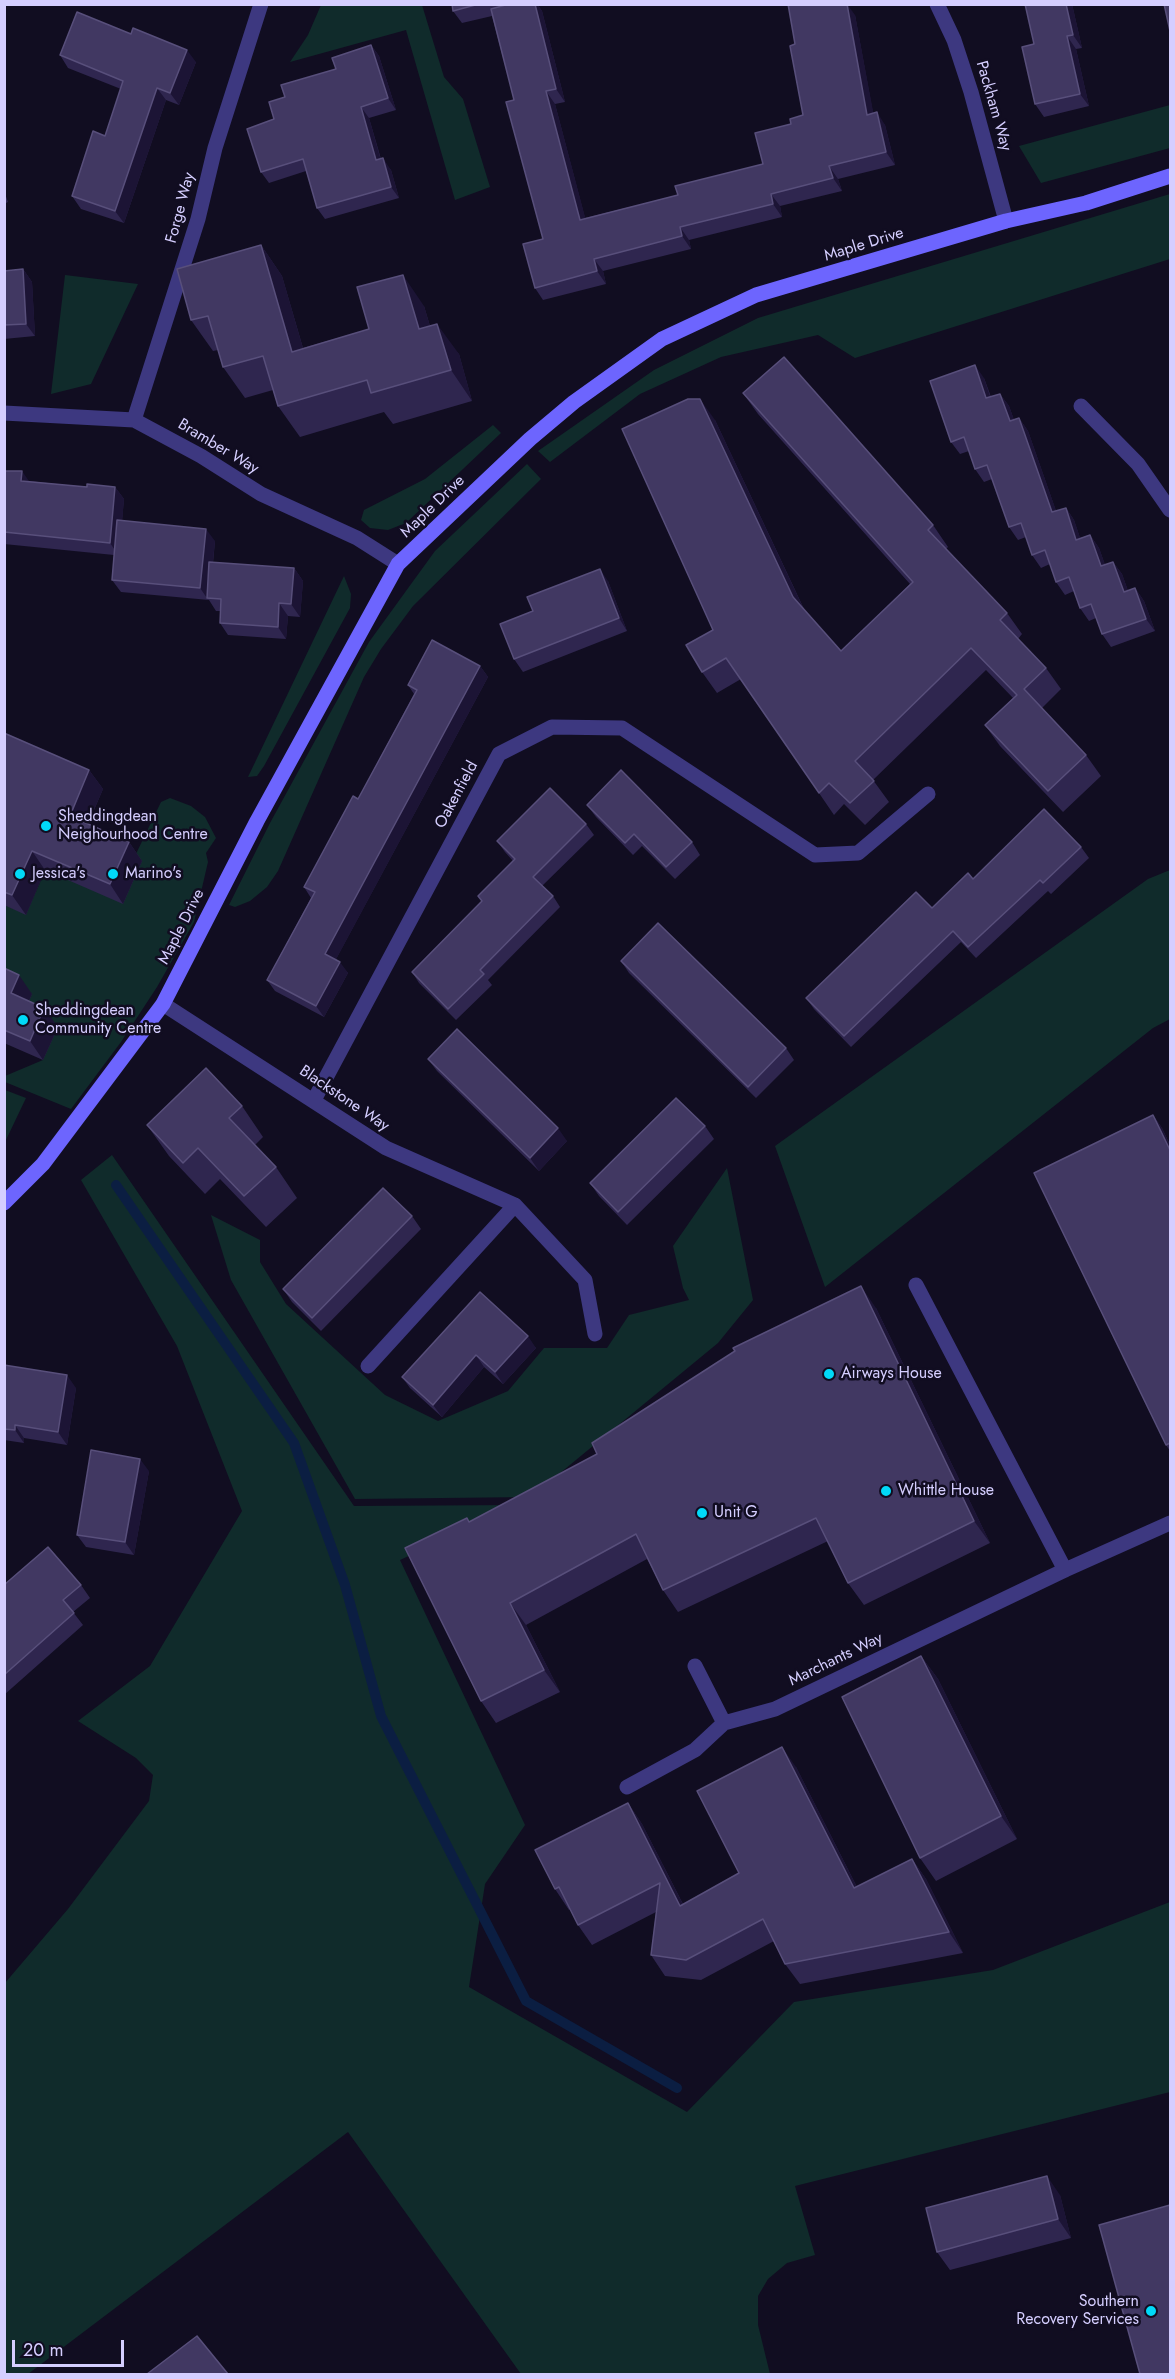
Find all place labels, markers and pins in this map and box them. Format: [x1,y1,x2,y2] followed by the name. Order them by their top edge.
[58,807,208,845] place label: Sheddingdean Neighourhood Centre
[39,819,53,833] marker: Sheddingdean Neighourhood Centre
[32,864,85,884] place label: Jessica's
[125,864,181,884] place label: Marino's
[13,867,27,881] marker: Jessica's
[106,867,120,881] marker: Marino's
[35,1001,161,1039] place label: Sheddingdean Community Centre
[16,1013,30,1027] marker: Sheddingdean Community Centre
[841,1364,942,1384] place label: Airways House
[822,1367,836,1381] marker: Airways House
[898,1481,994,1501] place label: Whittle House
[879,1484,893,1498] marker: Whittle House
[714,1503,758,1523] place label: Unit G
[695,1506,709,1520] marker: Unit G
[1016,2292,1139,2330] place label: Southern Recovery Services
[1144,2304,1158,2318] marker: Southern Recovery Services

